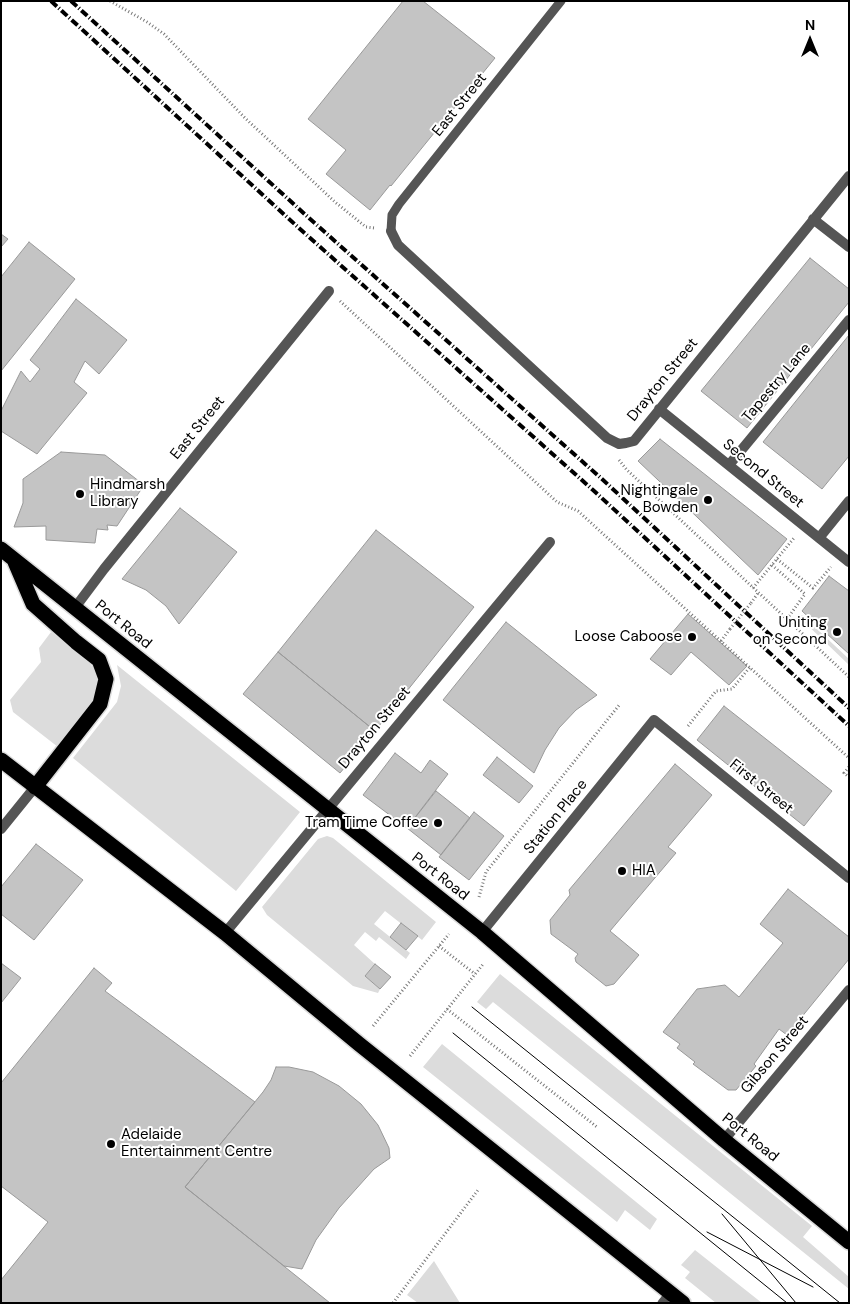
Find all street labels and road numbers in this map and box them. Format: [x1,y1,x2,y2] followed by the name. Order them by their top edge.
[429,70,491,140] street label: East Street
[624,335,702,425] street label: Drayton Street
[739,340,815,426] street label: Tapestry Lane
[167,393,229,463] street label: East Street
[719,436,807,512] street label: Second Street
[91,597,155,653] street label: Port Road
[335,683,415,773] street label: Drayton Street
[726,756,796,818] street label: First Street
[520,776,592,858] street label: Station Place
[408,849,472,905] street label: Port Road
[737,1012,813,1098] street label: Gibson Street
[718,1110,782,1166] street label: Port Road

